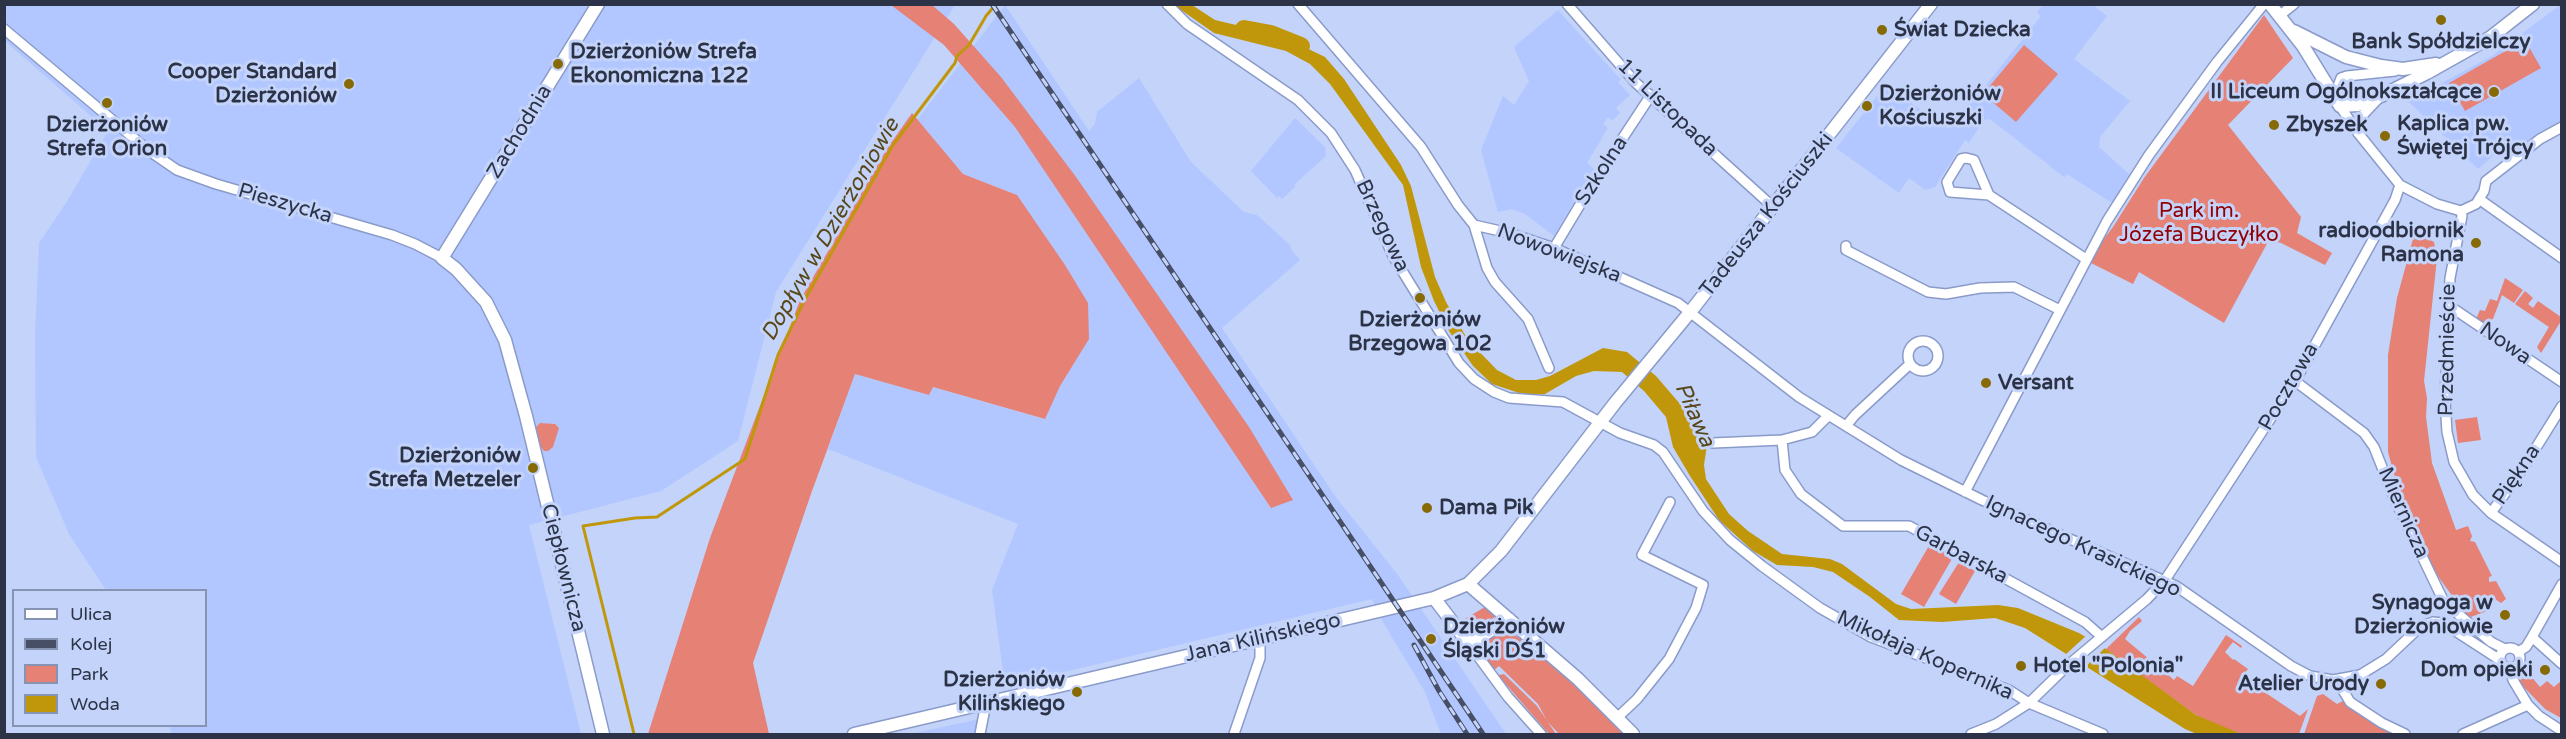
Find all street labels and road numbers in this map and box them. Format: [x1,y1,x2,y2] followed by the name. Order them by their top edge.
[1612,54,1722,162] street label: 11 Listopada
[482,81,558,183] street label: Zachodnia
[1695,128,1839,302] street label: Tadeusza Kościuszki
[1570,132,1634,210] street label: Szkolna
[1350,176,1414,276] street label: Brzegowa
[235,179,335,229] street label: Pieszycka
[1494,219,1624,289] street label: Nowowiejska
[2434,284,2462,416] street label: Przedmieście
[2474,317,2536,371] street label: Nowa
[2254,339,2324,435] street label: Pocztowa
[2488,440,2546,510] street label: Piękna
[2372,464,2434,562] street label: Miernicza
[1981,491,2185,603] street label: Ignacego Krasickiego
[535,501,591,635] street label: Ciepłownicza
[1910,520,2012,590] street label: Garbarska
[1833,606,2017,706] street label: Mikołaja Kopernika
[1183,608,1343,668] street label: Jana Kilińskiego

